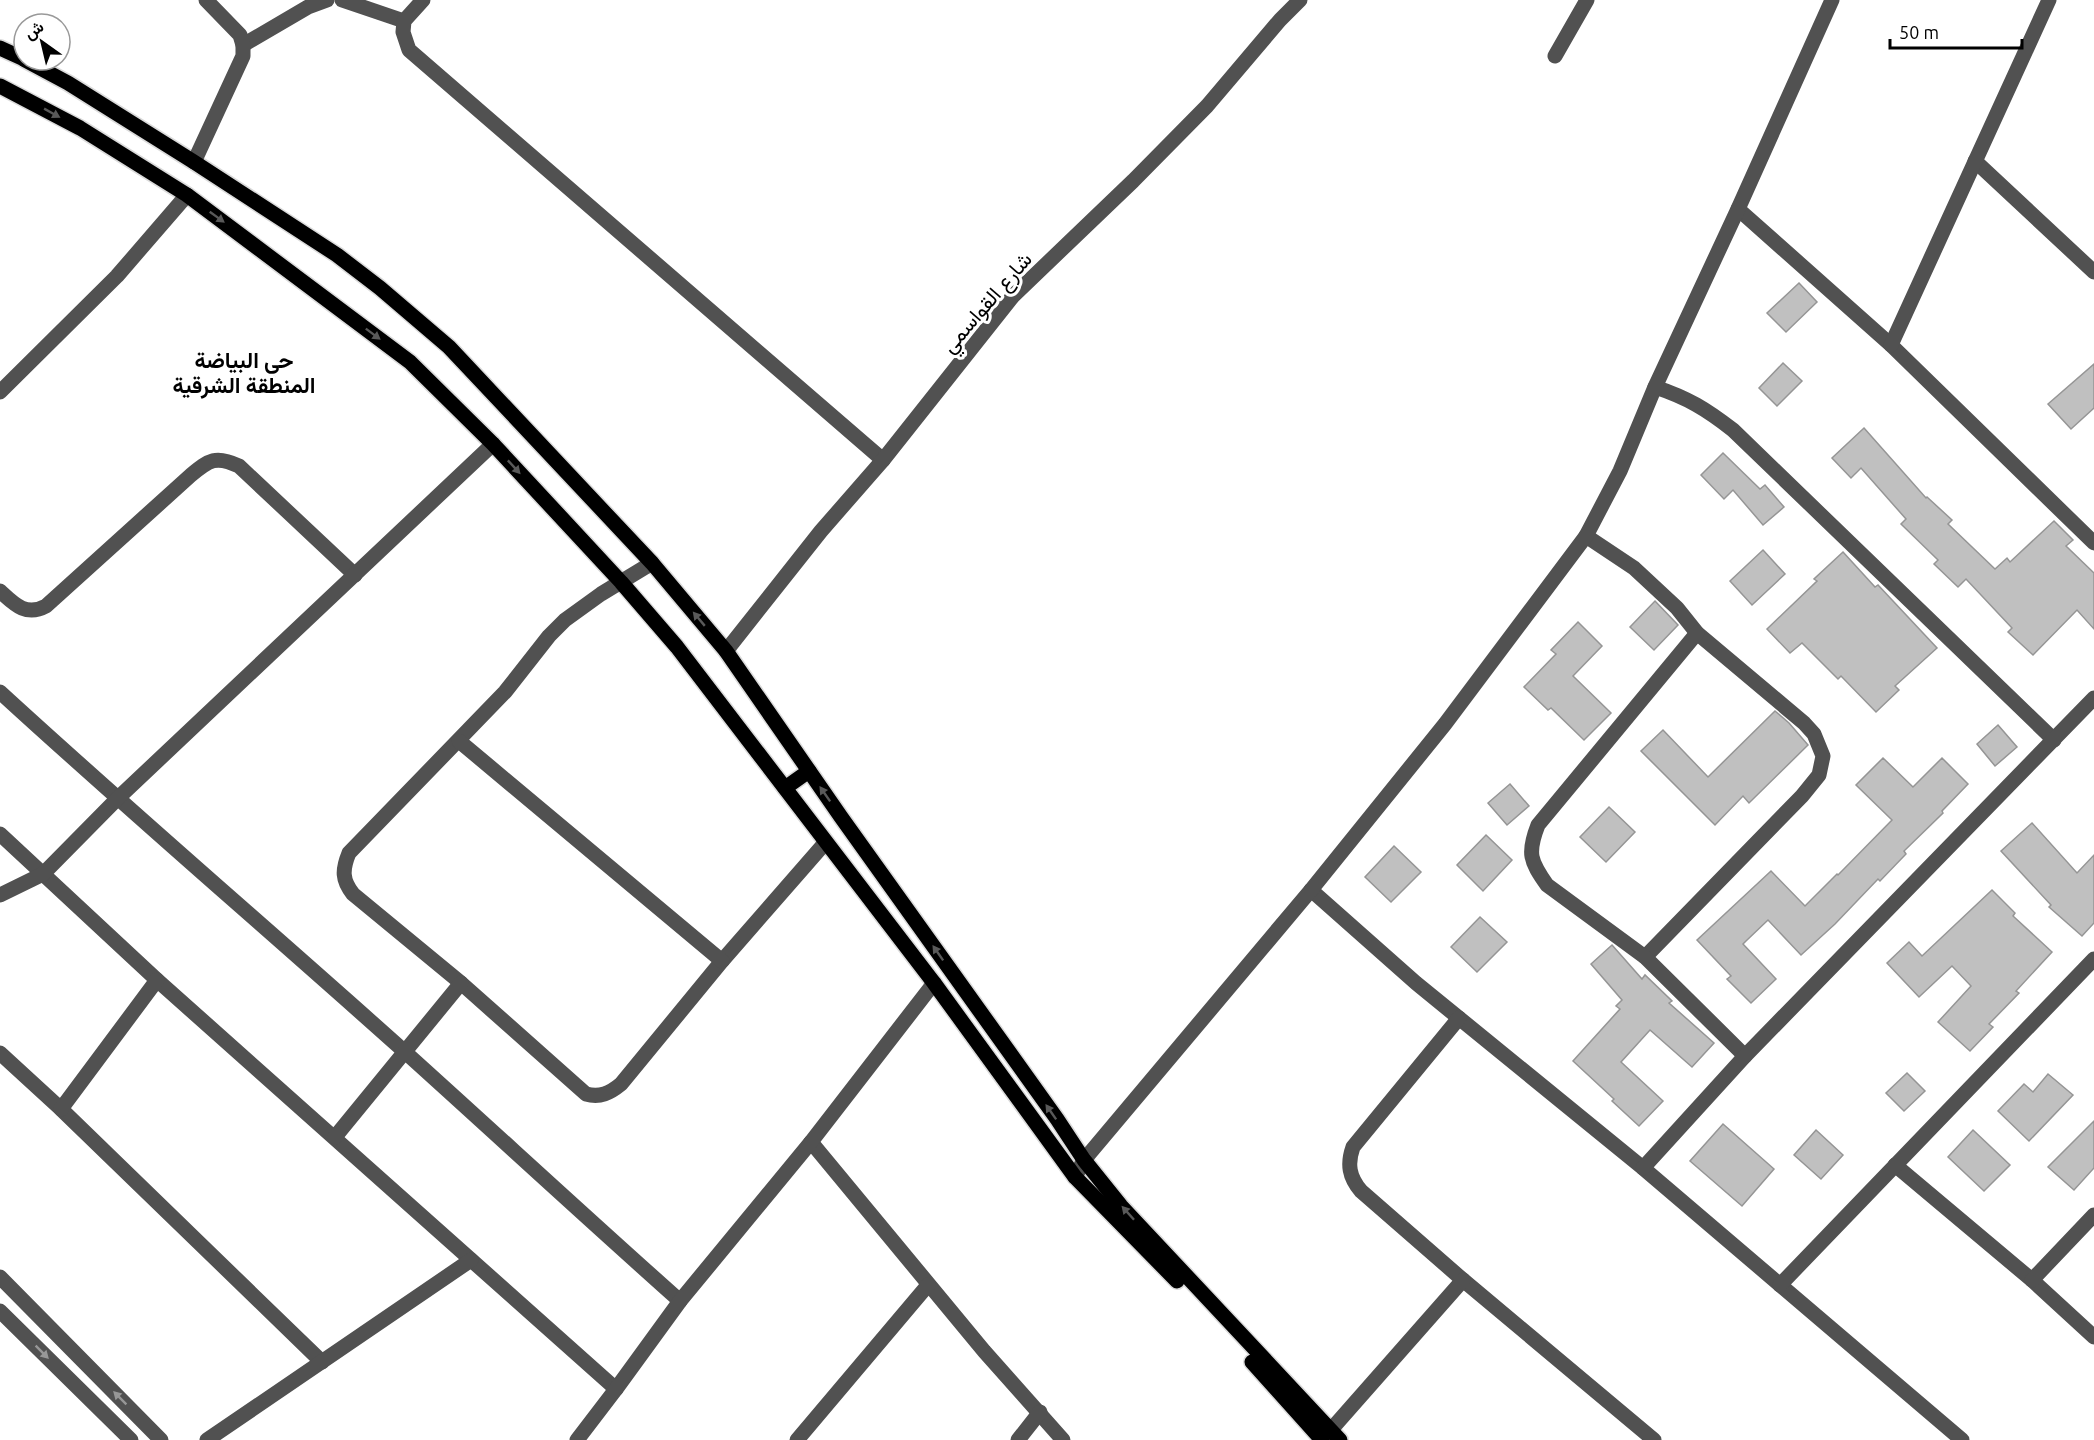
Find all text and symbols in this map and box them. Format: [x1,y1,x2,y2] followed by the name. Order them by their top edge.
[12,12,72,72] north arrow
[1890,12,2022,50] scale bar
[21,17,47,43] text: ش
[1899,22,1939,42] text: 50 m
[43,108,60,118] one-way arrow
[208,211,224,223] one-way arrow
[936,247,1041,361] street label: شارع القواسمي
[365,327,380,339] one-way arrow
[172,347,316,399] district label: حي البياضة المنطقة الشرقية
[507,460,521,475] one-way arrow
[692,611,705,627] one-way arrow
[819,787,831,803] one-way arrow
[932,946,944,962] one-way arrow
[1046,1104,1058,1119] one-way arrow
[1121,1206,1135,1221] one-way arrow
[34,1344,48,1358] one-way arrow
[113,1392,127,1406] one-way arrow

